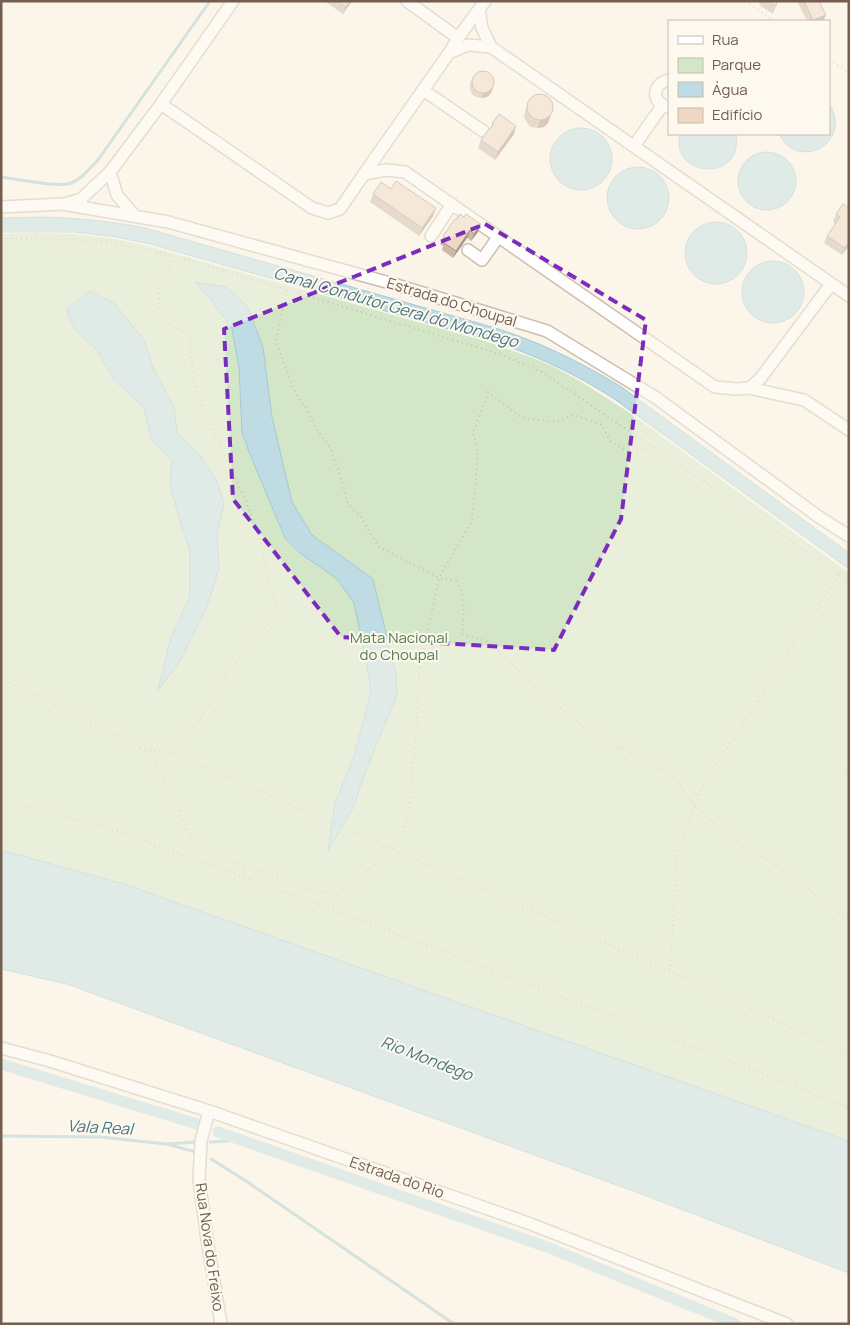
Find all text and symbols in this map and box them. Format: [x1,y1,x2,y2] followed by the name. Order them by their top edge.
[668,20,830,135] legend
[712,29,739,50] text: Rua
[712,54,761,75] text: Parque
[712,79,748,100] text: Água
[712,104,763,125] text: Edifício
[271,261,522,353] water label: Canal Condutor Geral do Mondego
[384,272,520,332] street label: Estrada do Choupal
[350,627,448,665] park label: Mata Nacional do Choupal
[378,1030,477,1086] water label: Rio Mondego
[67,1114,136,1140] water label: Vala Real
[347,1151,447,1203] street label: Estrada do Rio
[191,1181,229,1313] street label: Rua Nova do Freixo

